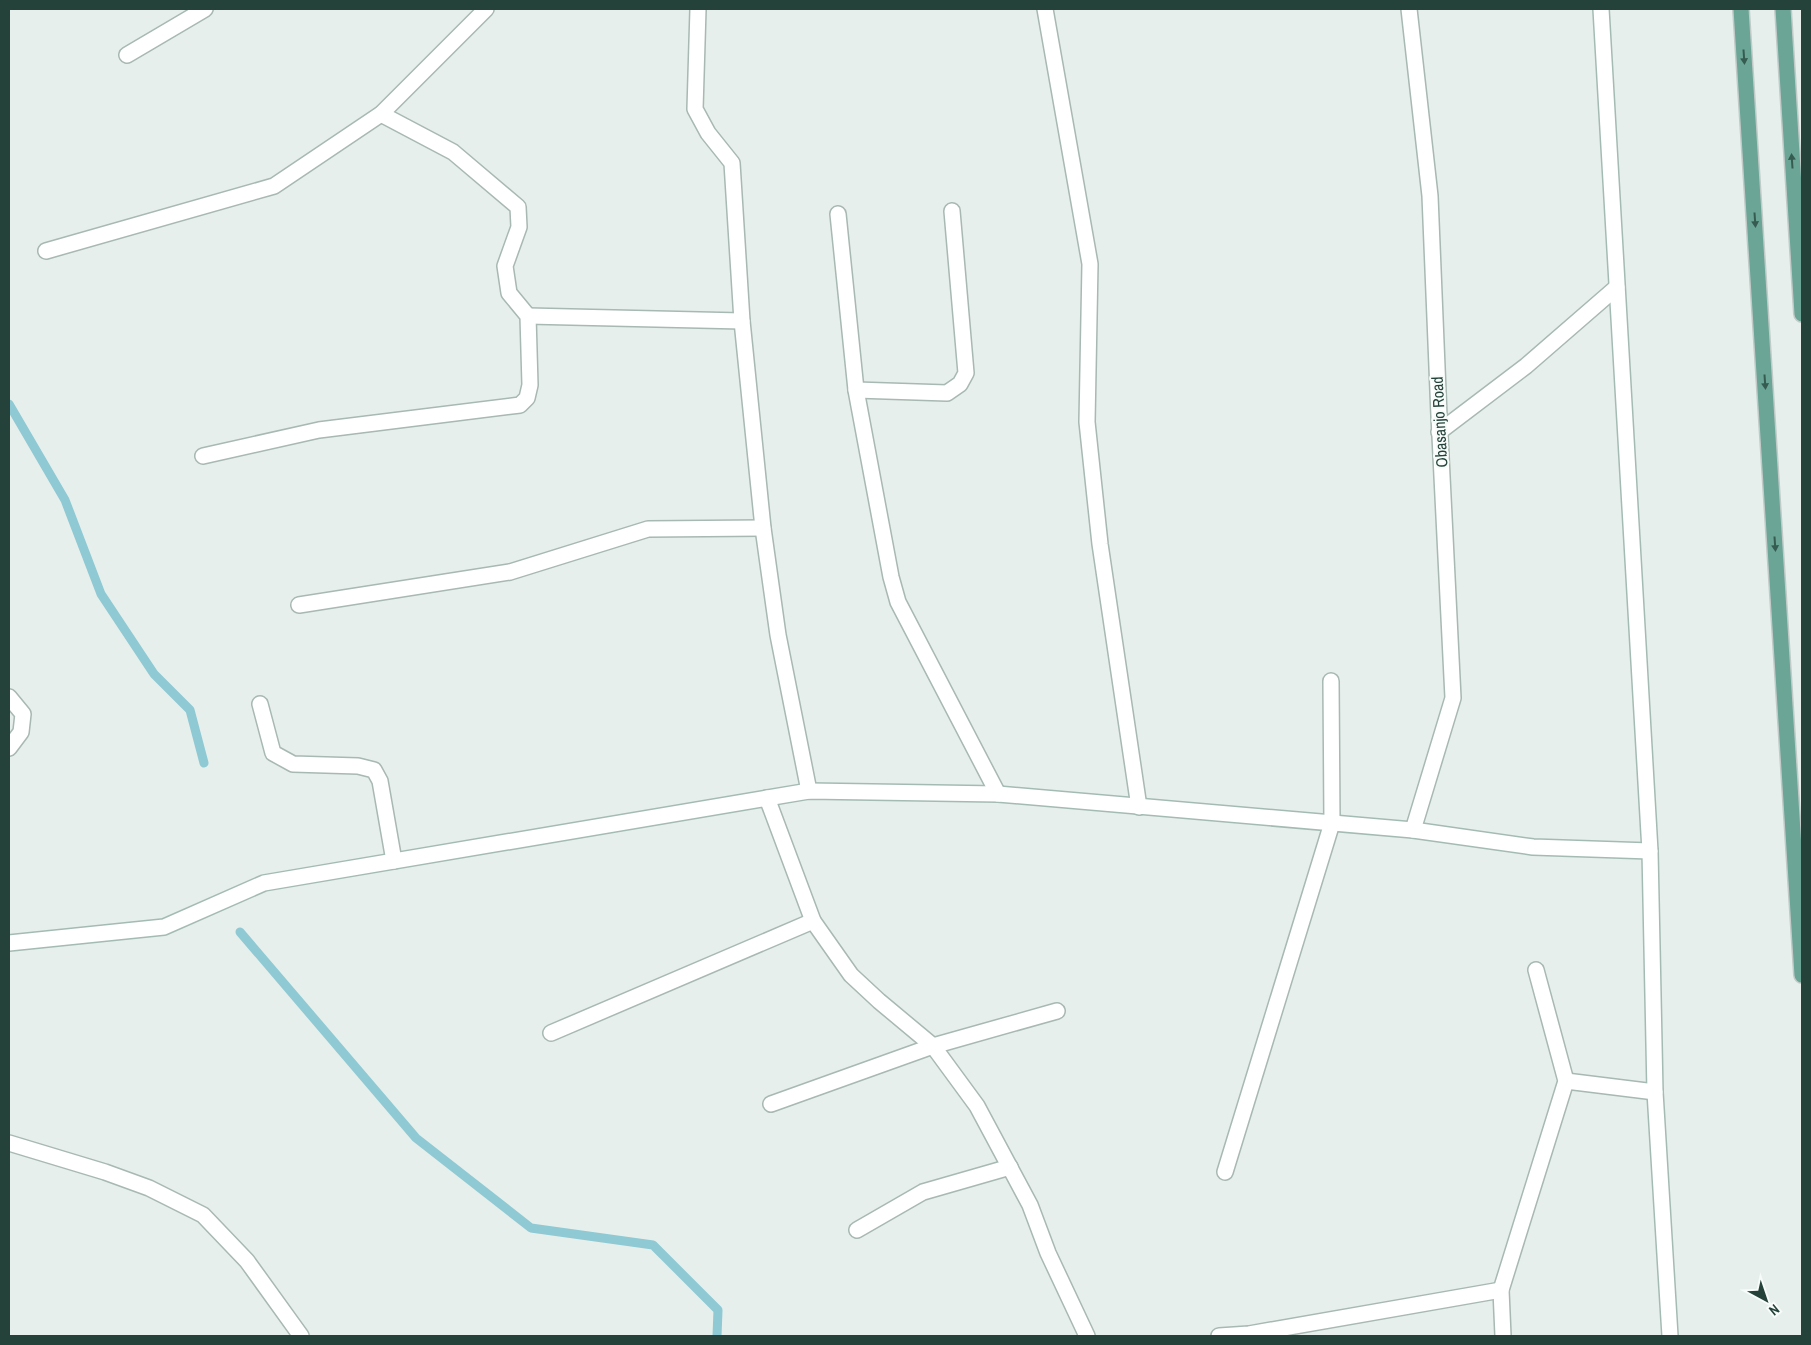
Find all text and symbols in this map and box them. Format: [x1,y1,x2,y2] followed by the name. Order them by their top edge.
[1740,50,1748,66] one-way arrow
[1788,153,1796,169] one-way arrow
[1751,212,1759,228] one-way arrow
[1762,374,1770,390] one-way arrow
[1426,376,1452,468] street label: Obasanjo Road
[1772,536,1780,552] one-way arrow
[1741,1275,1791,1325] north arrow
[1765,1300,1783,1320] text: N

